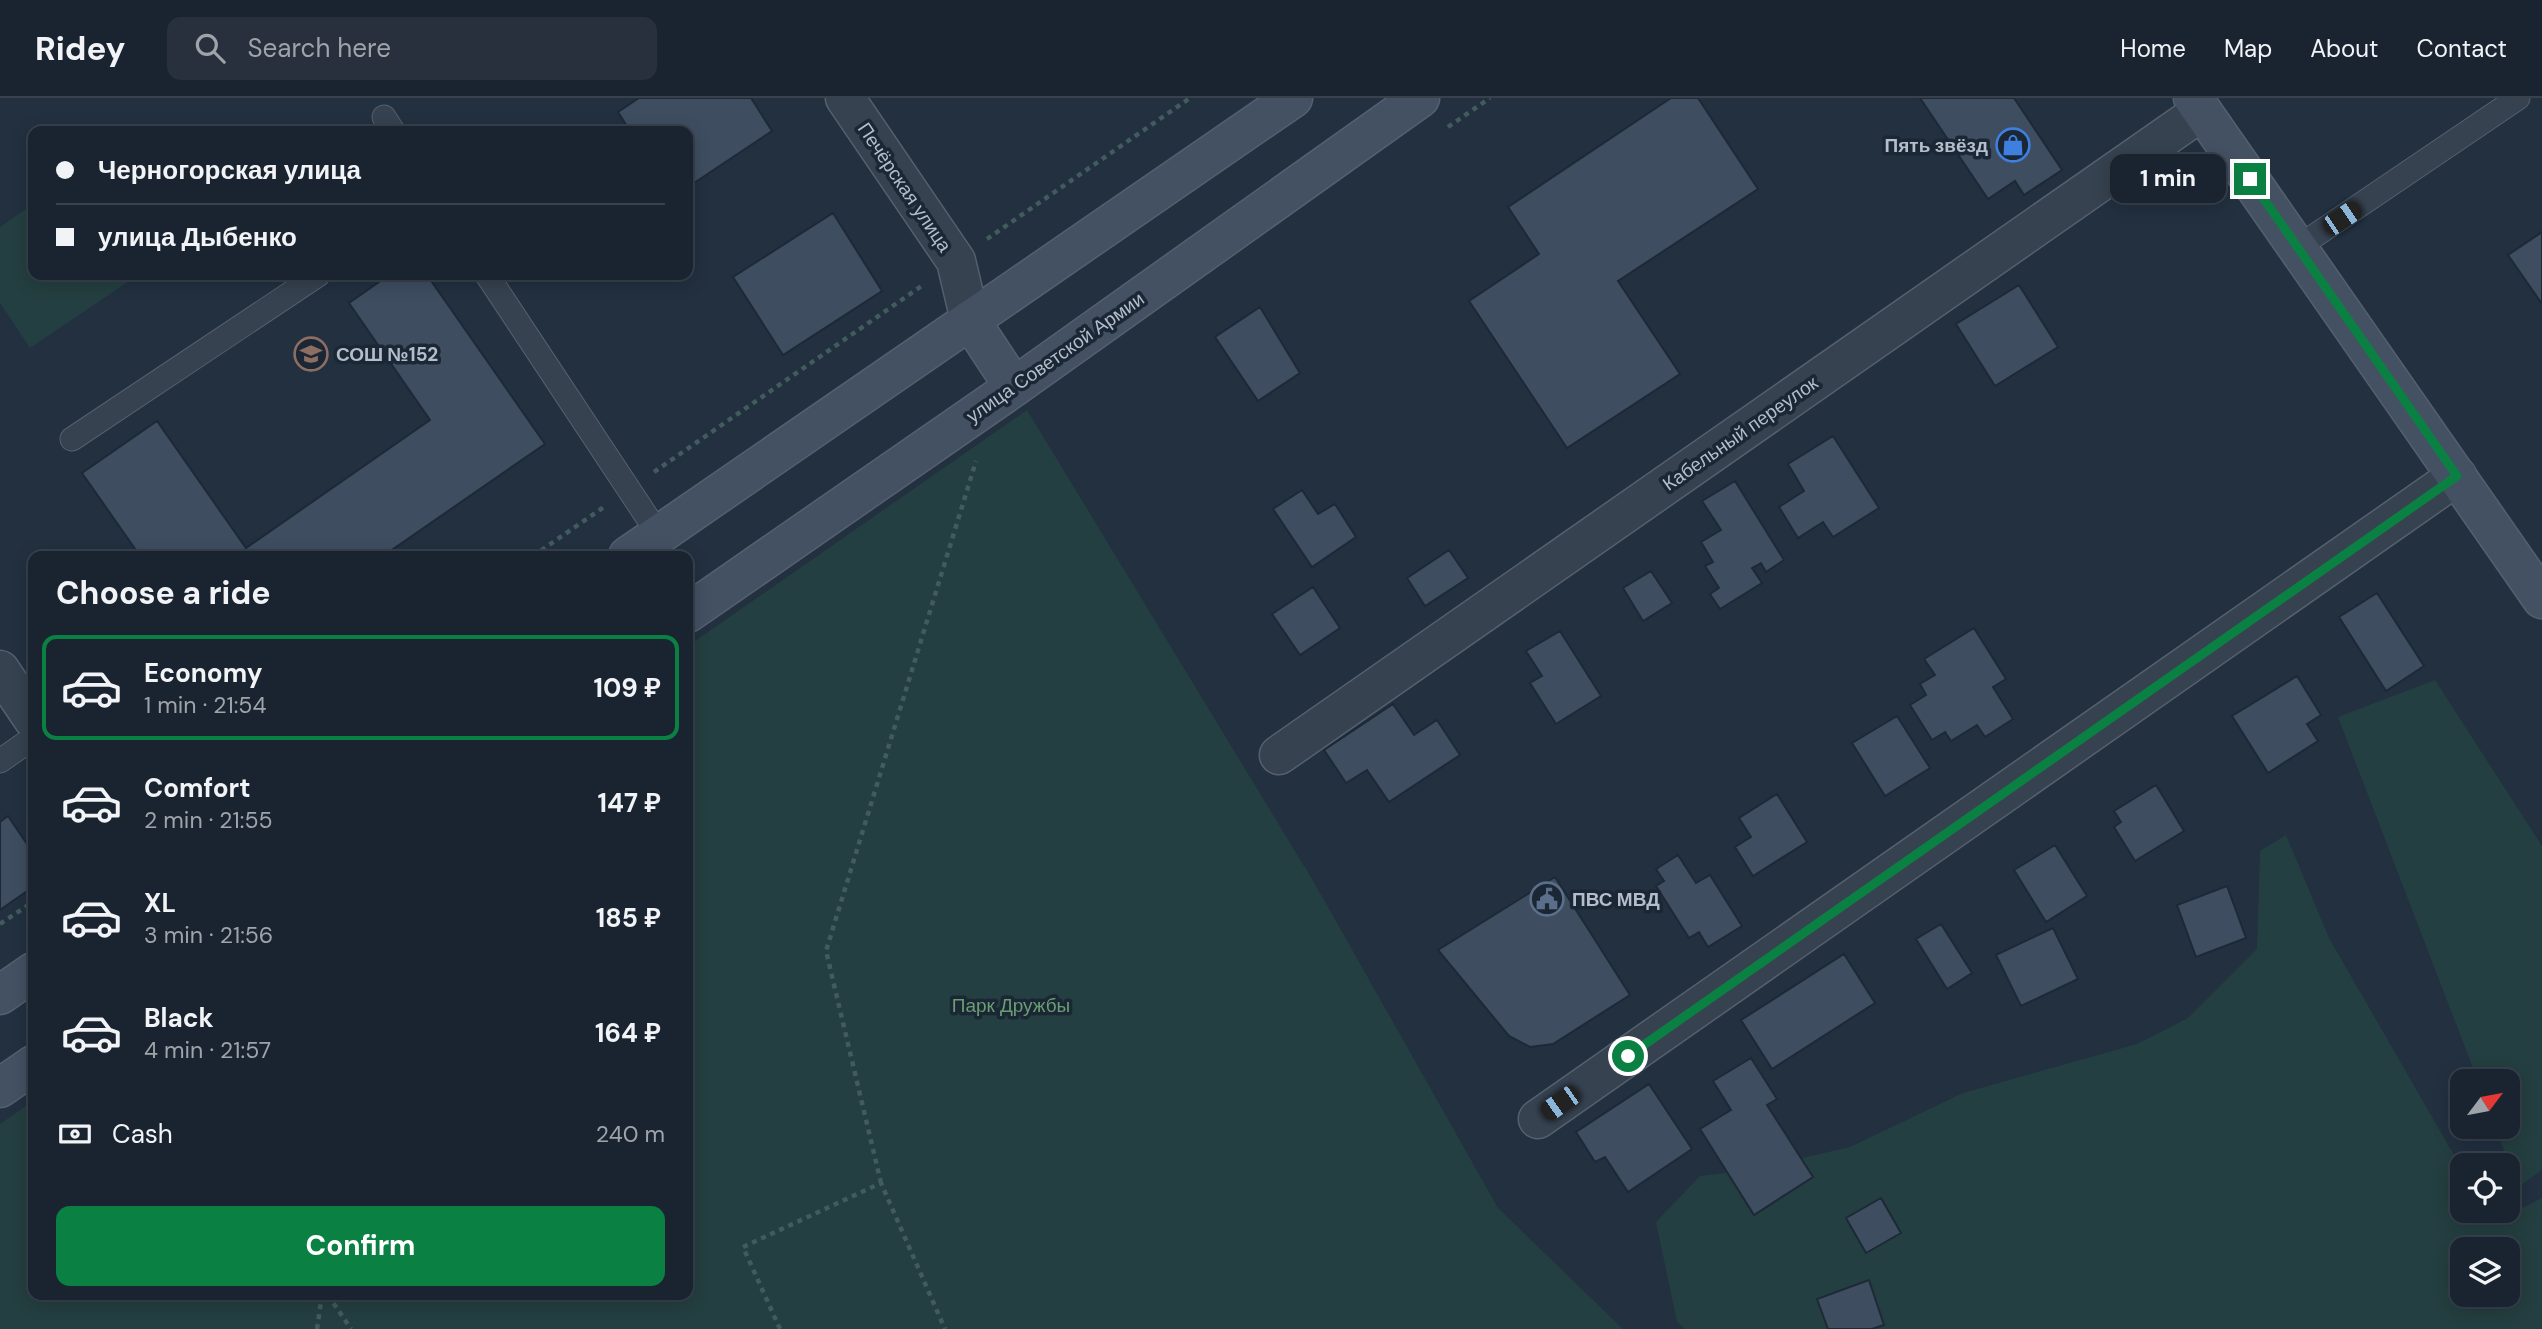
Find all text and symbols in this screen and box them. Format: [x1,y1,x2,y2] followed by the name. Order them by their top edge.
[167,17,657,80] search box
[35,27,125,70] text: Ridey
[191,29,229,67] icon: search
[247,31,391,65] text: Search here
[2120,33,2186,64] text: Home
[2224,33,2272,64] text: Map
[2310,33,2379,64] text: About
[2417,33,2507,64] text: Contact
[852,118,957,257] street label: Печёрская улица
[1994,126,2032,164] shop icon: Пять звёзд
[1885,133,1988,158] place label: Пять звёзд
[98,153,361,187] text: Черногорская улица
[2110,154,2226,204] callout: 1 min
[2140,163,2196,193] text: 1 min
[2234,163,2266,195] route end
[2319,198,2366,238] car
[98,220,297,254] text: улица Дыбенко
[961,286,1149,428] street label: улица Советской Армии
[292,335,330,373] school or university icon: СОШ №152
[336,342,438,367] place label: СОШ №152
[1658,370,1823,496] street label: Кабельный переулок
[56,572,271,614] text: Choose a ride
[60,656,123,719] icon: car
[144,656,262,690] text: Economy
[594,671,661,705] text: 109 ₽
[144,690,266,720] text: 1 min · 21:54
[60,771,123,834] icon: car
[144,771,250,805] text: Comfort
[598,786,661,820] text: 147 ₽
[144,805,273,835] text: 2 min · 21:55
[1528,880,1566,918] public building icon: ПВС МВД
[60,886,123,949] icon: car
[144,886,176,920] text: XL
[1572,887,1660,912] place label: ПВС МВД
[596,901,661,935] text: 185 ₽
[144,920,273,950] text: 3 min · 21:56
[952,993,1070,1018] park label: Парк Дружбы
[60,1001,123,1064] icon: car
[144,1001,214,1035] text: Black
[595,1016,661,1050] text: 164 ₽
[144,1035,271,1065] text: 4 min · 21:57
[1612,1040,1644,1072] route start
[2450,1069,2520,1139] north arrow
[2450,1069,2520,1307] map controls
[1537,1082,1584,1124] car
[56,1115,94,1153] icon: cash
[112,1117,173,1151] text: Cash
[596,1119,665,1149] text: 240 m
[2450,1153,2520,1223] button: locate
[56,1206,665,1286] button: Confirm
[2450,1237,2520,1307] button: layers

